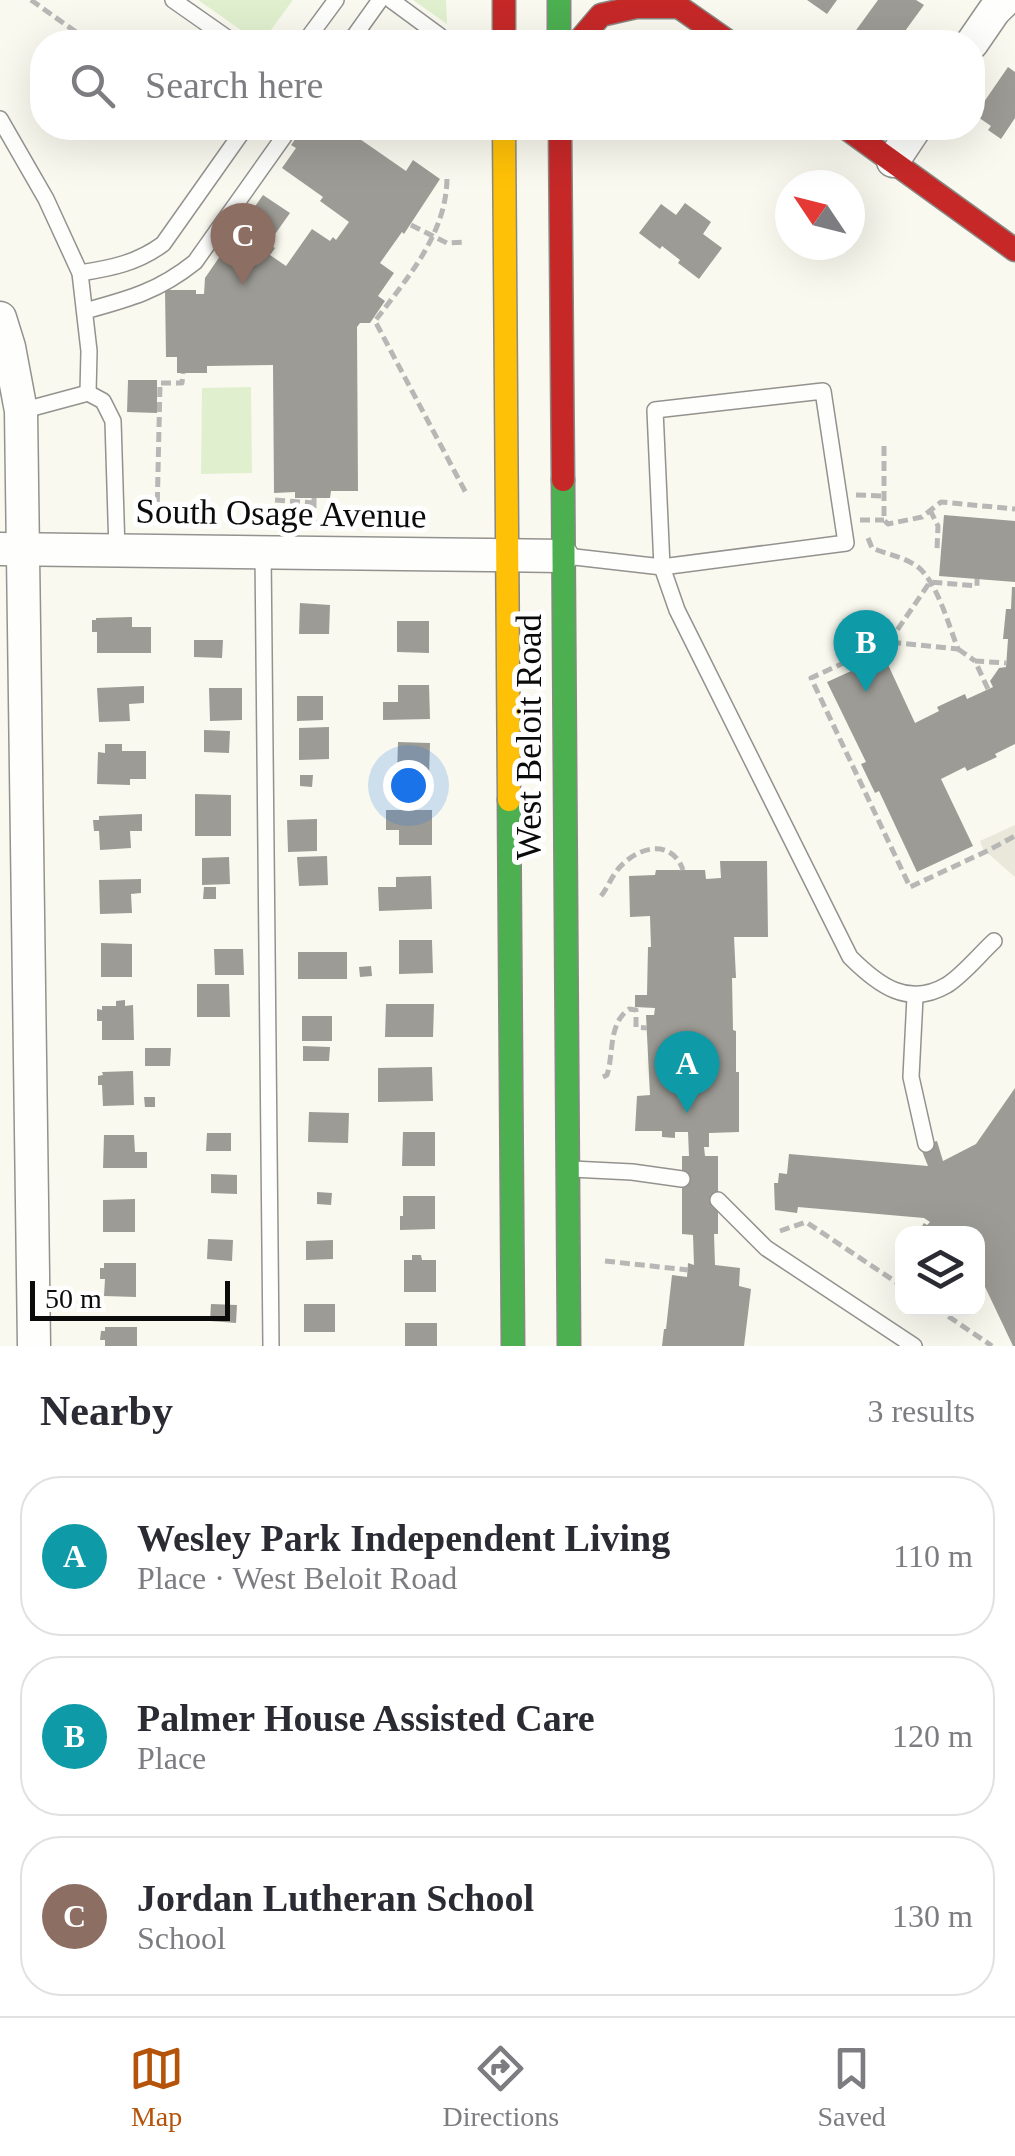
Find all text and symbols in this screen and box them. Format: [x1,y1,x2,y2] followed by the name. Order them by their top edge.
[30,30,985,140] search box
[65,58,120,113] icon: search
[145,64,323,106] text: Search here
[775,170,865,260] north arrow
[210,202,276,285] pin: C
[135,491,427,536] street label: South Osage Avenue
[834,610,898,692] pin: B
[510,613,549,860] street label: West Beloit Road
[383,760,434,811] your location
[654,1030,720,1113] pin: A
[895,1226,985,1316] map controls
[895,1226,985,1316] button: layers
[30,1276,230,1320] scale bar
[45,1283,102,1314] text: 50 m
[40,1388,173,1434] text: Nearby
[867,1393,975,1429] text: 3 results
[137,1517,670,1559] text: Wesley Park Independent Living
[63,1538,86,1574] text: A
[893,1538,973,1574] text: 110 m
[137,1560,457,1596] text: Place · West Beloit Road
[137,1697,595,1739] text: Palmer House Assisted Care
[64,1718,85,1754] text: B
[892,1718,973,1754] text: 120 m
[137,1740,206,1776] text: Place
[137,1877,534,1919] text: Jordan Lutheran School
[63,1898,86,1934] text: C
[892,1898,973,1934] text: 130 m
[137,1920,226,1956] text: School
[129,2041,184,2133] tab: Map
[442,2041,559,2133] tab: Directions
[817,2041,886,2133] tab: Saved

